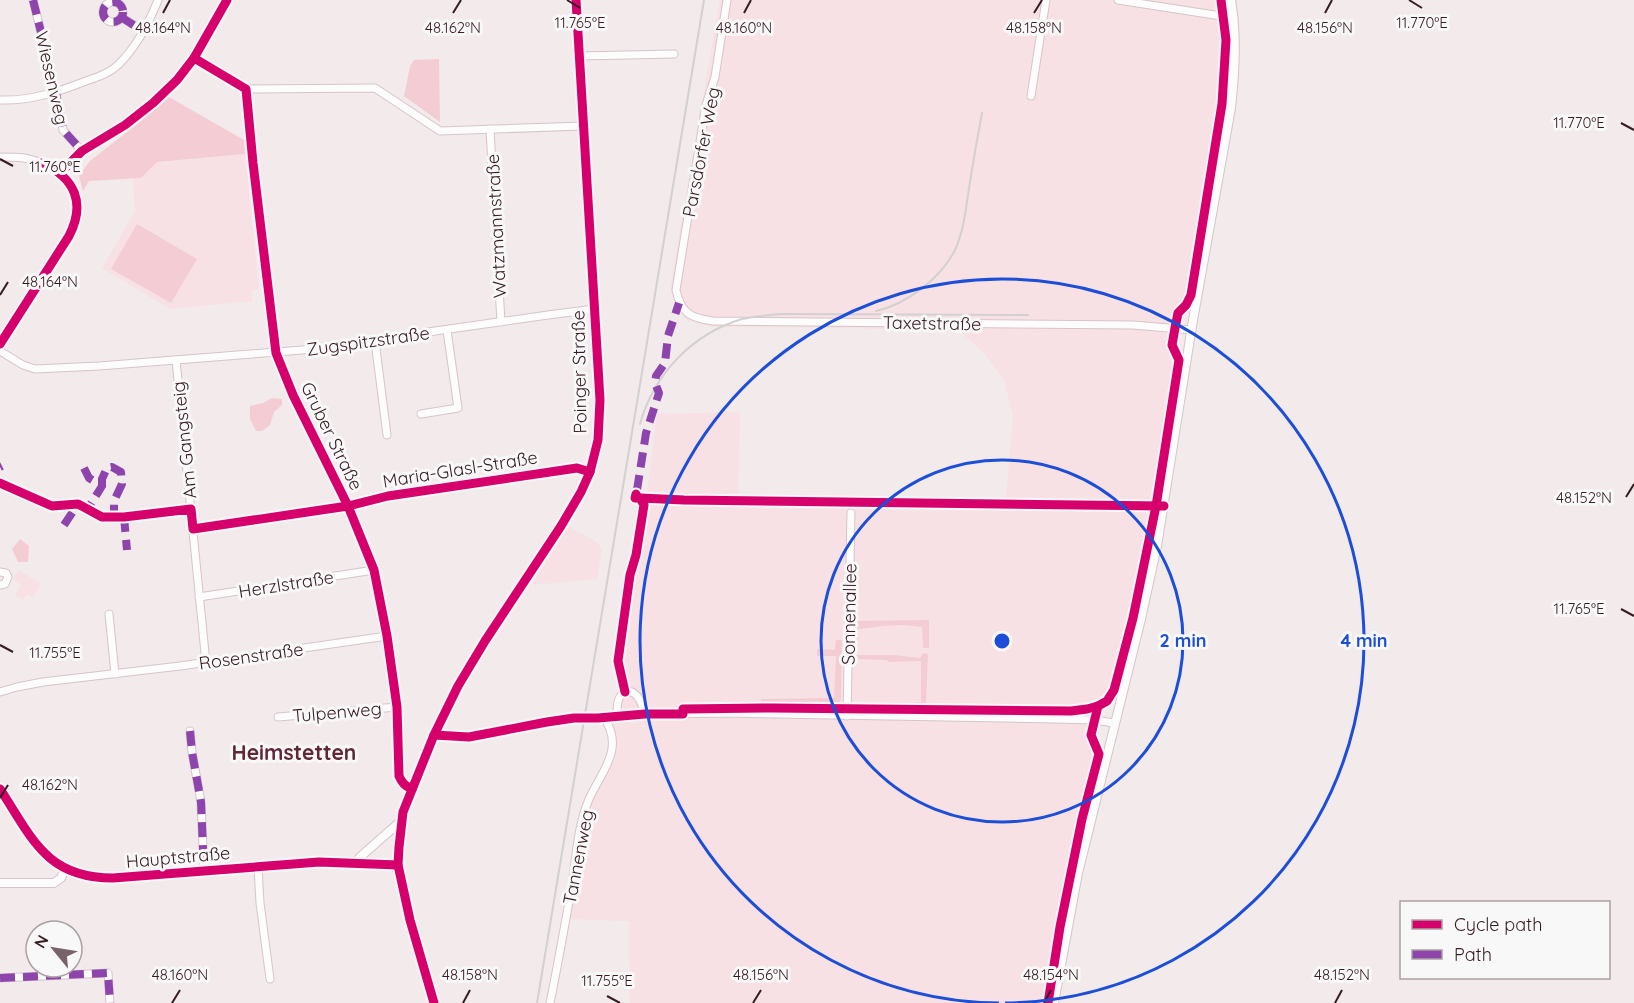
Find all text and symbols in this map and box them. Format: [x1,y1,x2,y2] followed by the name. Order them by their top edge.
[555,13,605,32] text: 11.765°E
[1396,13,1448,32] text: 11.770°E
[135,18,191,37] text: 48.164°N
[425,18,481,37] text: 48.162°N
[716,18,772,37] text: 48.160°N
[1006,18,1062,37] text: 48.158°N
[1297,18,1353,37] text: 48.156°N
[30,29,74,127] street label: Wiesenweg
[677,85,725,219] street label: Parsdorfer Weg
[1553,113,1605,132] text: 11.770°E
[481,153,511,299] street label: Watzmannstraße
[29,157,81,176] text: 11.760°E
[22,272,78,291] text: 48.164°N
[566,310,592,434] street label: Poinger Straße
[883,311,981,335] street label: Taxetstraße
[305,321,431,361] street label: Zugspitzstraße
[296,378,368,494] street label: Gruber Straße
[166,380,202,500] street label: Am Gangsteig
[381,445,539,493] street label: Maria-Glasl-Straße
[1556,488,1612,507] text: 48.152°N
[837,563,861,665] street label: Sonnenallee
[237,565,335,603] street label: Herzlstraße
[1554,599,1604,618] text: 11.765°E
[1160,629,1206,652] text: 2 min
[1340,629,1388,652] text: 4 min
[992,631,1012,651] centre of rings
[197,637,305,675] street label: Rosenstraße
[29,643,81,662] text: 11.755°E
[291,697,383,727] street label: Tulpenweg
[232,739,356,765] district label: Heimstetten
[22,775,78,794] text: 48.162°N
[558,808,598,906] street label: Tannenweg
[125,841,231,873] street label: Hauptstraße
[1400,901,1610,979] legend
[1454,913,1542,936] text: Cycle path
[24,919,84,979] north arrow
[29,931,53,952] text: N
[1454,943,1492,966] text: Path
[152,965,208,984] text: 48.160°N
[442,965,498,984] text: 48.158°N
[733,965,789,984] text: 48.156°N
[1023,965,1079,984] text: 48.154°N
[1314,965,1370,984] text: 48.152°N
[581,971,633,990] text: 11.755°E

